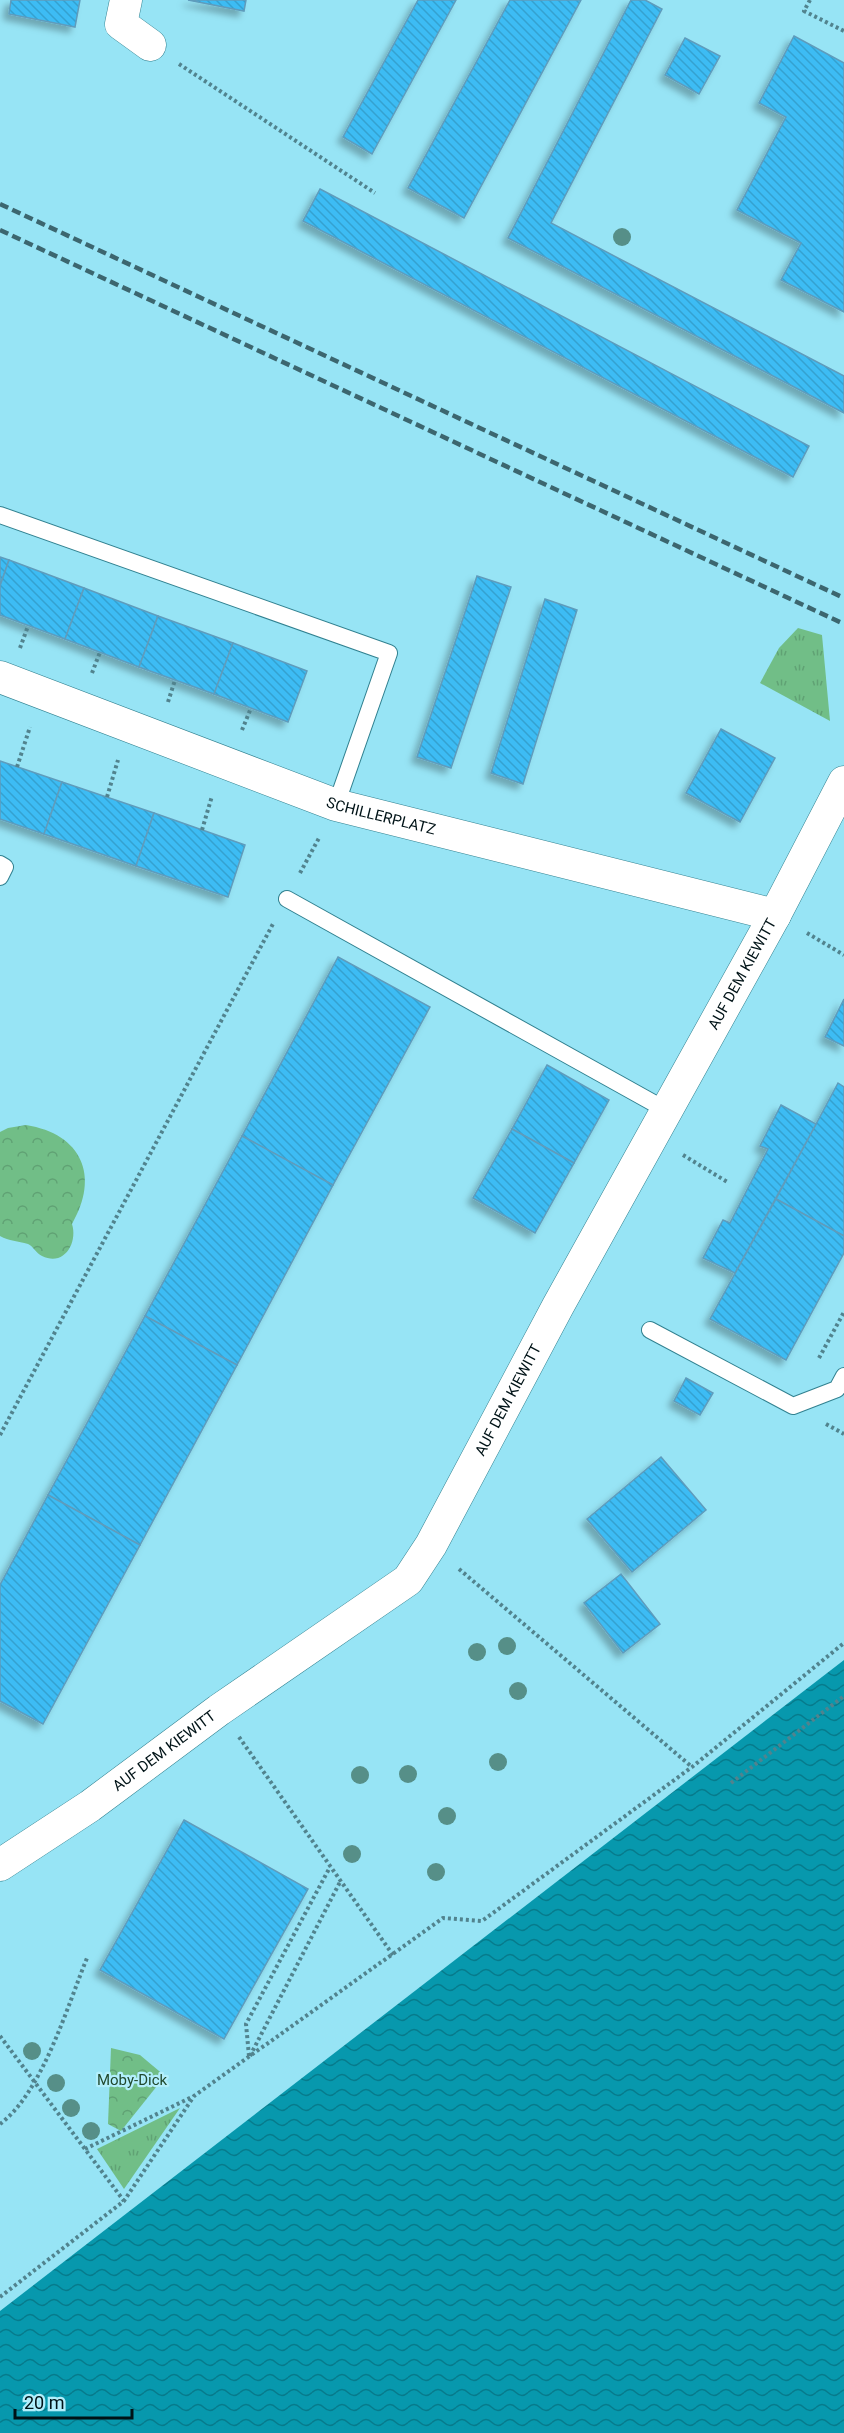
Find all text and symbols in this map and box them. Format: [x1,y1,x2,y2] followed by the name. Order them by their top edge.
[324,793,438,839] street label: SCHILLERPLATZ
[704,915,780,1033] street label: AUF DEM KIEWITT
[471,1341,545,1459] street label: AUF DEM KIEWITT
[109,1707,219,1795] street label: AUF DEM KIEWITT
[97,2071,167,2089] park label: Moby-Dick
[15,2382,132,2420] scale bar
[24,2392,64,2413] text: 20 m

